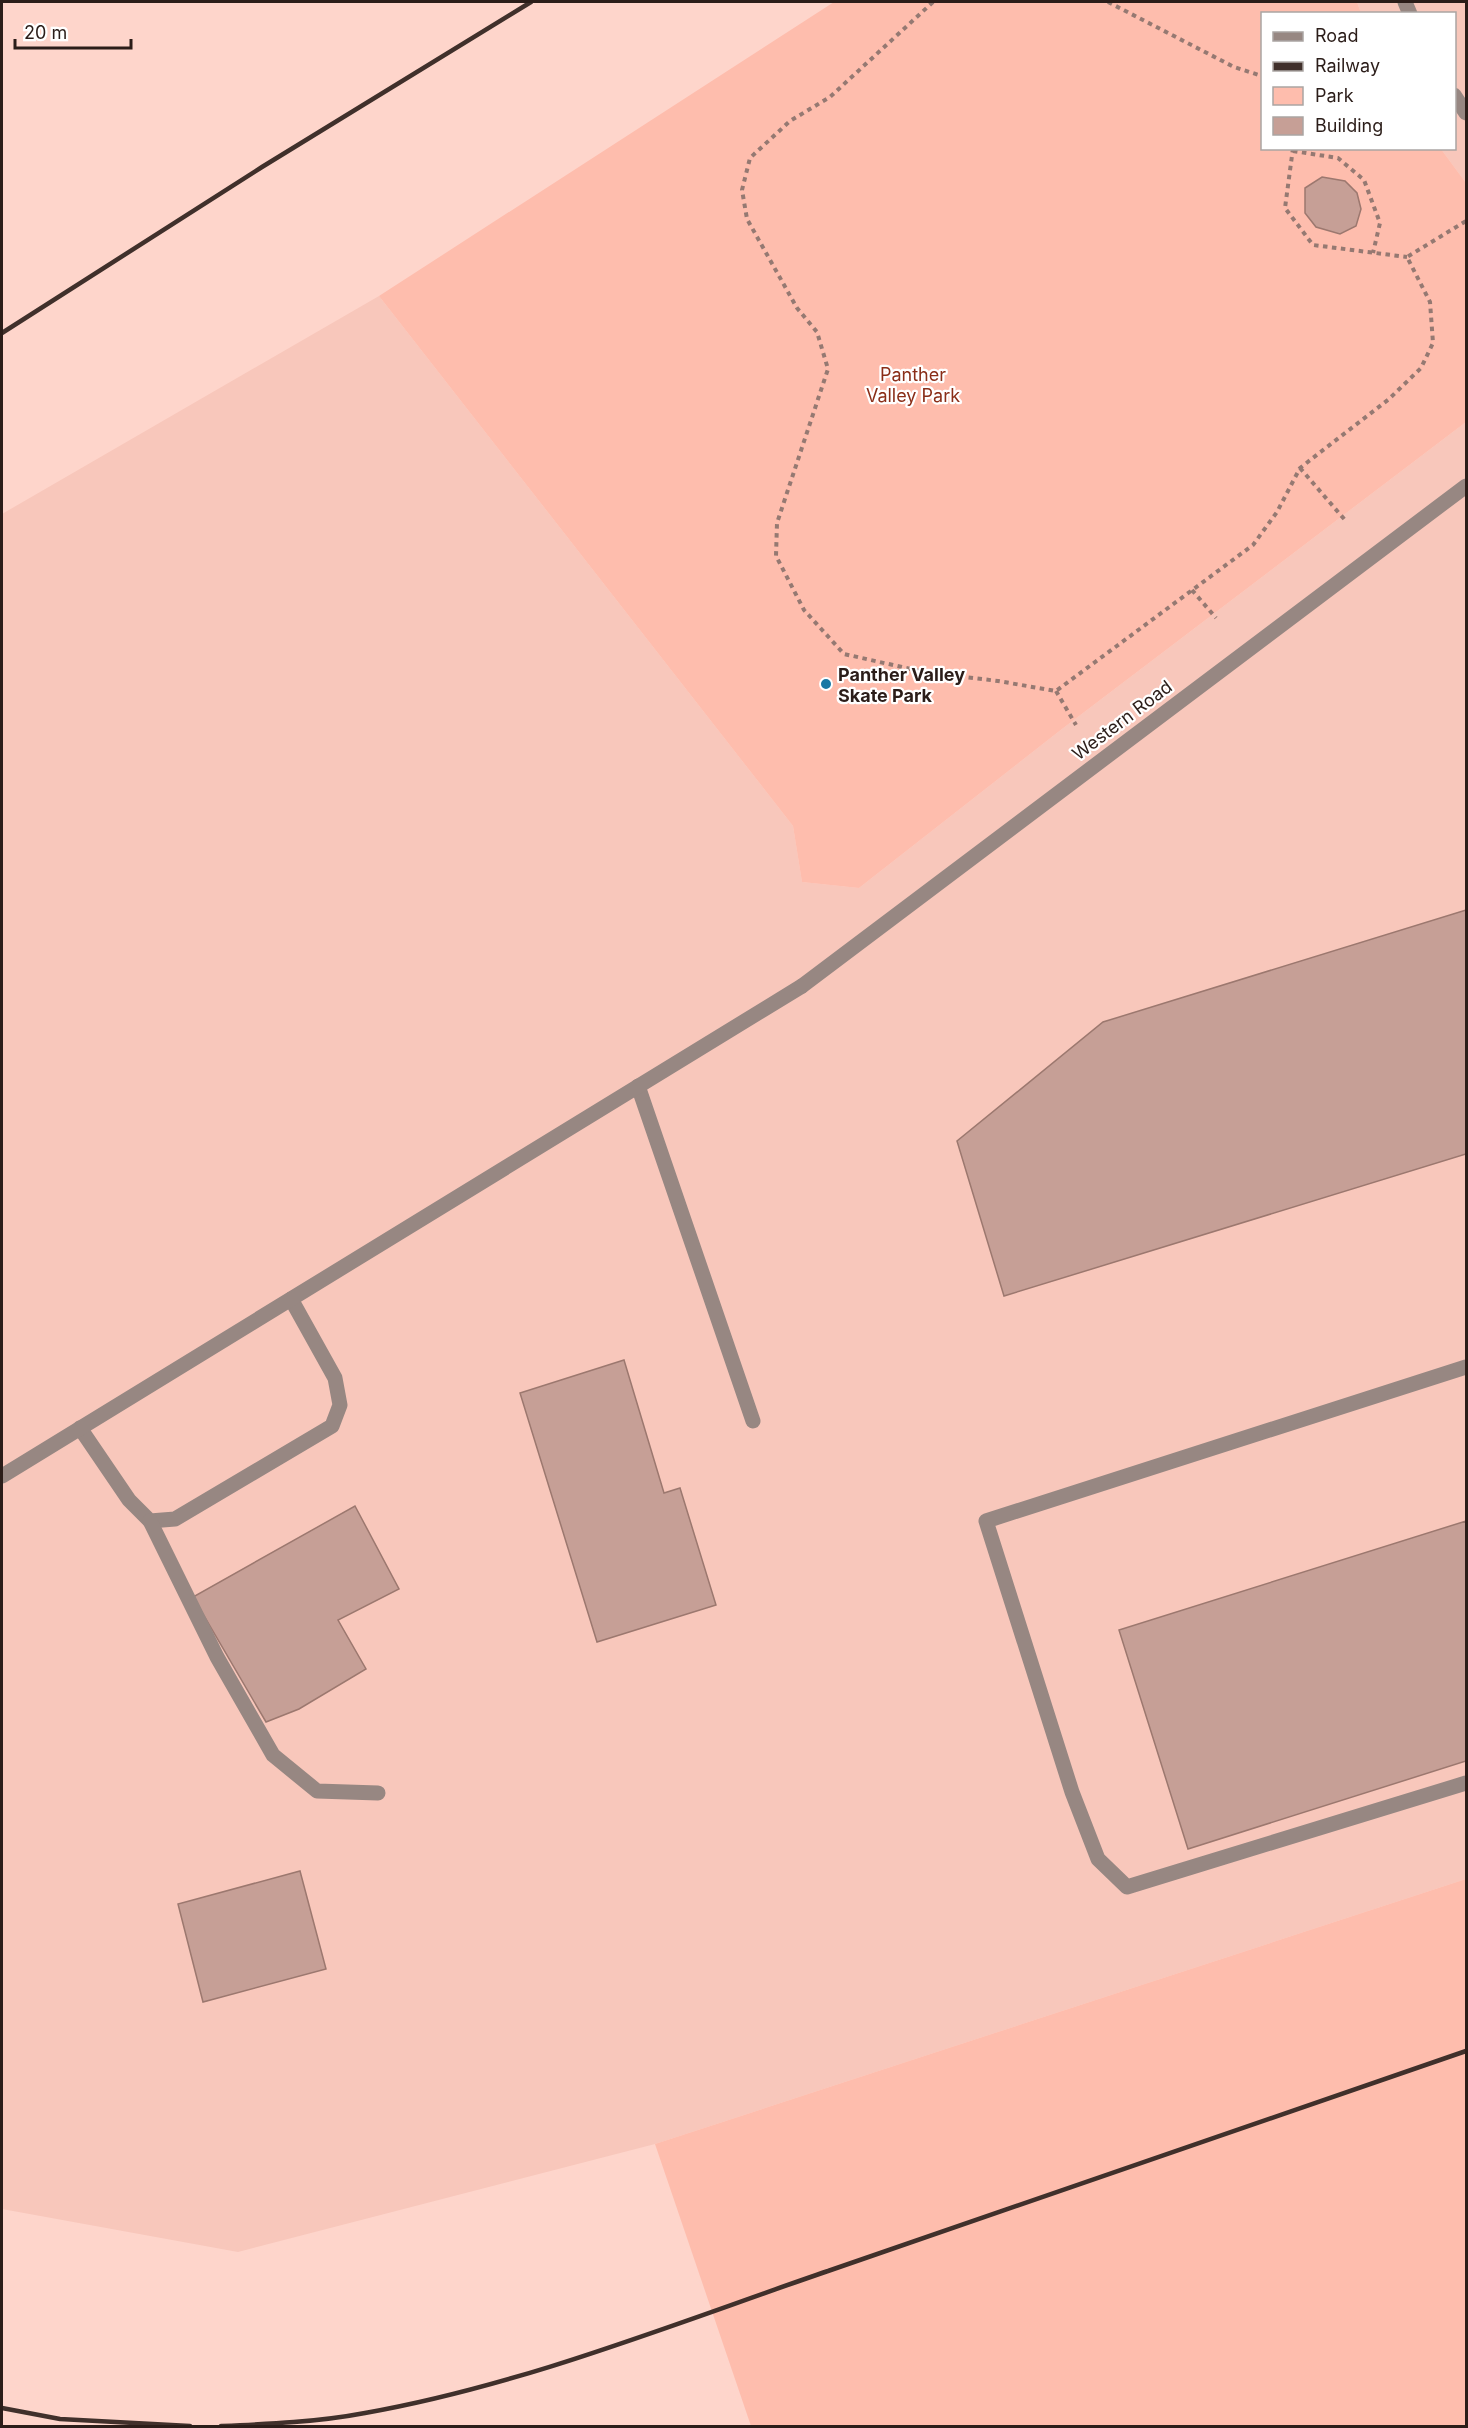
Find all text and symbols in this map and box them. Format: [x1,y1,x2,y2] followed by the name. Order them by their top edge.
[15,12,130,50] scale bar
[1261,12,1456,150] legend
[24,22,67,43] text: 20 m
[1315,25,1358,46] text: Road
[1315,55,1380,76] text: Railway
[1315,85,1354,106] text: Park
[1315,115,1383,136] text: Building
[866,364,960,406] park label: Panther Valley Park
[838,664,965,706] place label: Panther Valley Skate Park
[1068,676,1176,764] street label: Western Road
[819,677,833,691] marker: Panther Valley Skate Park

